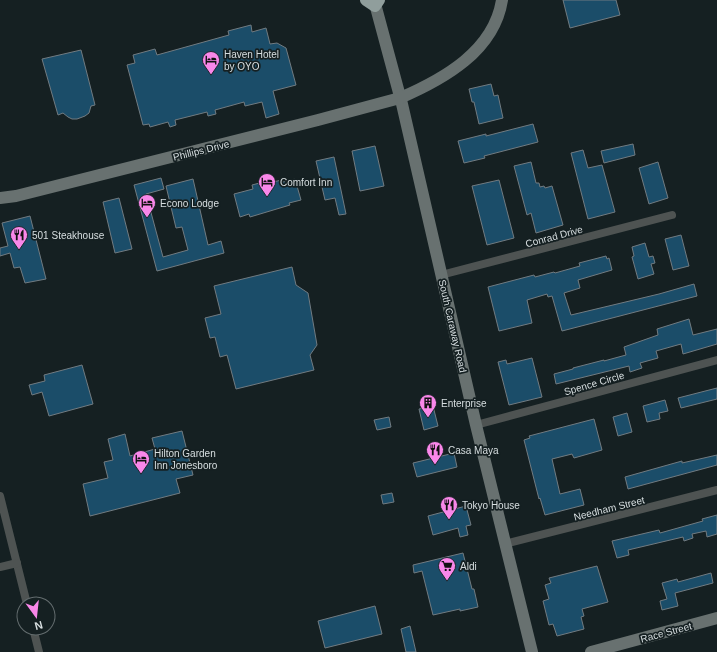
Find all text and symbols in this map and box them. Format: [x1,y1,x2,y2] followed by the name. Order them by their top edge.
[224,49,279,72] place label: Haven Hotel by OYO
[201,50,221,75] hotel icon: Haven Hotel by OYO
[172,138,231,163] street label: Phillips Drive
[257,172,277,197] hotel icon: Comfort Inn
[280,177,332,188] place label: Comfort Inn
[137,193,157,218] hotel icon: Econo Lodge
[160,198,219,209] place label: Econo Lodge
[524,223,584,249] street label: Conrad Drive
[9,225,29,250] restaurant icon: 501 Steakhouse
[32,230,105,241] place label: 501 Steakhouse
[436,279,469,374] street label: South Caraway Road
[563,369,626,397] street label: Spence Circle
[418,393,438,418] building icon: Enterprise
[441,398,487,409] place label: Enterprise
[425,440,445,465] restaurant icon: Casa Maya
[448,445,499,456] place label: Casa Maya
[154,448,218,471] place label: Hilton Garden Inn Jonesboro
[131,449,151,474] hotel icon: Hilton Garden Inn Jonesboro
[572,494,646,523] street label: Needham Street
[439,495,459,520] restaurant icon: Tokyo House
[462,500,520,511] place label: Tokyo House
[437,556,457,581] supermarket icon: Aldi
[460,561,477,572] place label: Aldi
[16,596,56,636] north arrow
[33,619,44,632] text: N
[639,620,693,645] street label: Race Street

